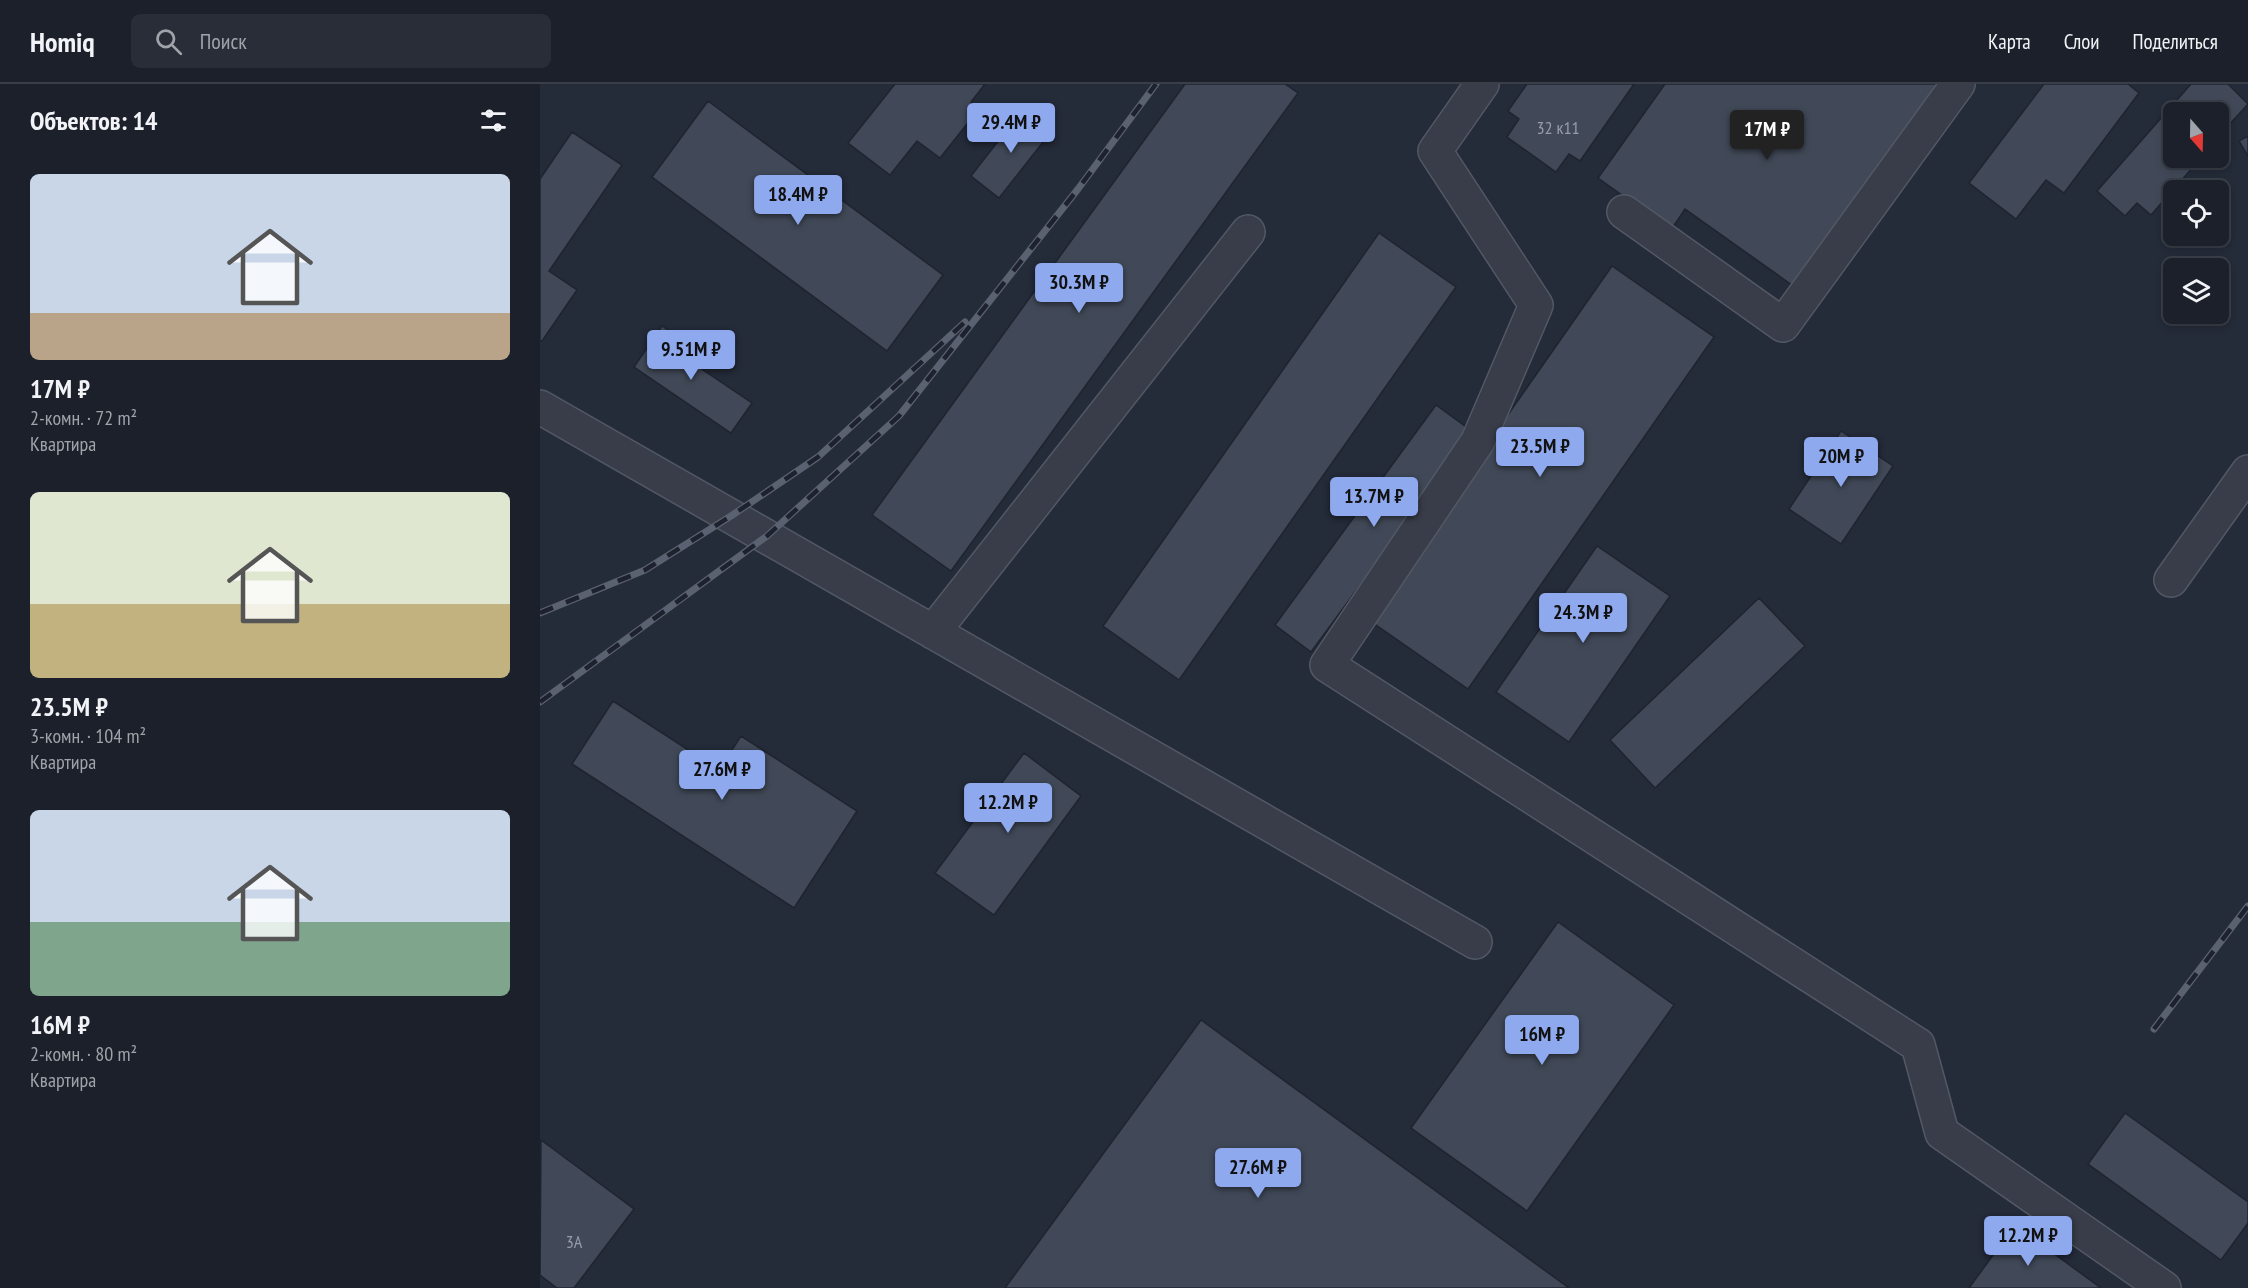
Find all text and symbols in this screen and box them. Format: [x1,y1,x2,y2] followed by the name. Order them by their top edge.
[131,14,551,68] search box
[30,23,95,60] text: Homiq
[152,25,185,58] icon: search
[200,27,247,55] text: Поиск
[1988,28,2031,55] text: Карта
[2064,28,2099,55] text: Слои
[2132,28,2218,55] text: Поделиться
[2163,102,2229,168] north arrow
[2163,102,2229,324] map controls
[956,103,1066,154] pin: 29.4M ₽
[30,104,157,137] text: Объектов: 14
[477,104,510,137] icon: filters
[981,109,1041,135] text: 29.4M ₽
[1725,110,1809,161] pin: 17M ₽
[1536,116,1580,139] house number: 32 к11
[1744,116,1790,142] text: 17M ₽
[743,175,853,226] pin: 18.4M ₽
[2163,180,2229,246] button: locate
[768,181,828,207] text: 18.4M ₽
[216,213,324,321] icon: home
[2163,258,2229,324] button: layers
[1024,263,1134,314] pin: 30.3M ₽
[1049,269,1109,295] text: 30.3M ₽
[636,330,746,381] pin: 9.51M ₽
[661,336,721,362] text: 9.51M ₽
[30,372,90,405] text: 17M ₽
[30,405,137,431] text: 2-комн. · 72 m²
[1485,427,1595,478] pin: 23.5M ₽
[30,431,96,457] text: Квартира
[1510,433,1570,459] text: 23.5M ₽
[1799,437,1883,488] pin: 20M ₽
[1818,443,1864,469] text: 20M ₽
[1319,477,1429,528] pin: 13.7M ₽
[1344,483,1404,509] text: 13.7M ₽
[216,531,324,639] icon: home
[1528,593,1638,644] pin: 24.3M ₽
[1553,599,1613,625] text: 24.3M ₽
[30,690,108,723] text: 23.5M ₽
[30,723,146,749] text: 3-комн. · 104 m²
[30,749,96,775] text: Квартира
[667,750,777,801] pin: 27.6M ₽
[693,756,751,782] text: 27.6M ₽
[953,783,1063,834] pin: 12.2M ₽
[978,789,1038,815] text: 12.2M ₽
[216,849,324,957] icon: home
[30,1008,90,1041] text: 16M ₽
[1500,1015,1584,1066] pin: 16M ₽
[1519,1021,1565,1047] text: 16M ₽
[30,1041,137,1067] text: 2-комн. · 80 m²
[30,1067,96,1093] text: Квартира
[1203,1148,1313,1199] pin: 27.6M ₽
[1229,1154,1287,1180] text: 27.6M ₽
[1973,1216,2083,1267] pin: 12.2M ₽
[1998,1222,2058,1248] text: 12.2M ₽
[566,1230,583,1253] house number: 3А

